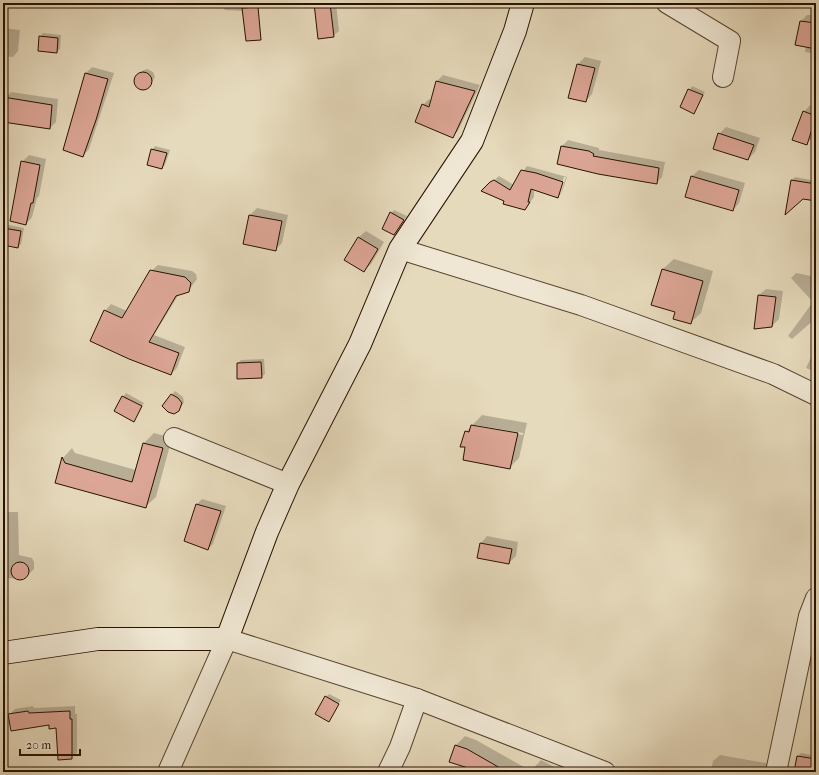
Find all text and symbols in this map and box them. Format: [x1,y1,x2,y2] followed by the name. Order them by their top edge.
[20,731,80,757] scale bar
[26,738,51,752] text: 20 m

